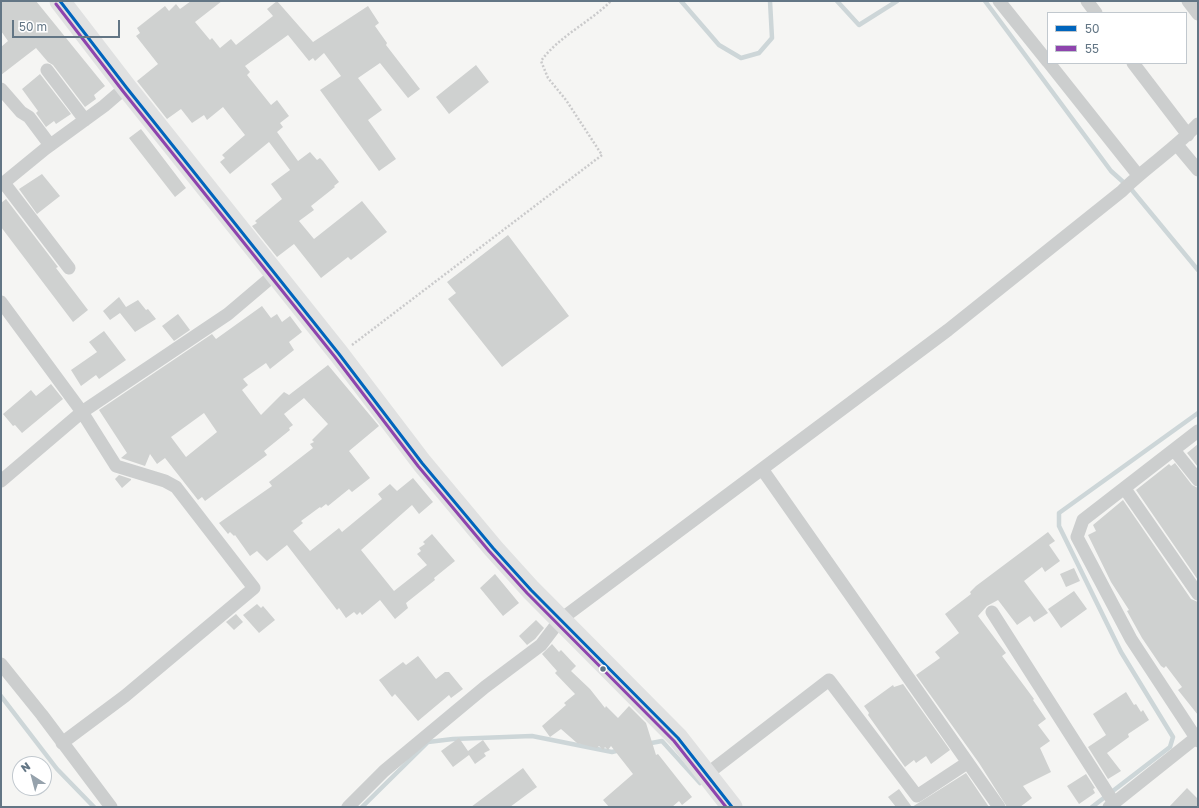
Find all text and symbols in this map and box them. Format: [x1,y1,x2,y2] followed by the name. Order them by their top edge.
[14,12,122,38] scale bar
[1047,12,1187,64] legend
[19,19,47,34] text: 50 m
[1085,21,1099,36] text: 50
[1085,41,1099,56] text: 55
[598,664,608,674] unlabelled marker
[12,756,52,796] north arrow
[18,759,32,774] text: N

